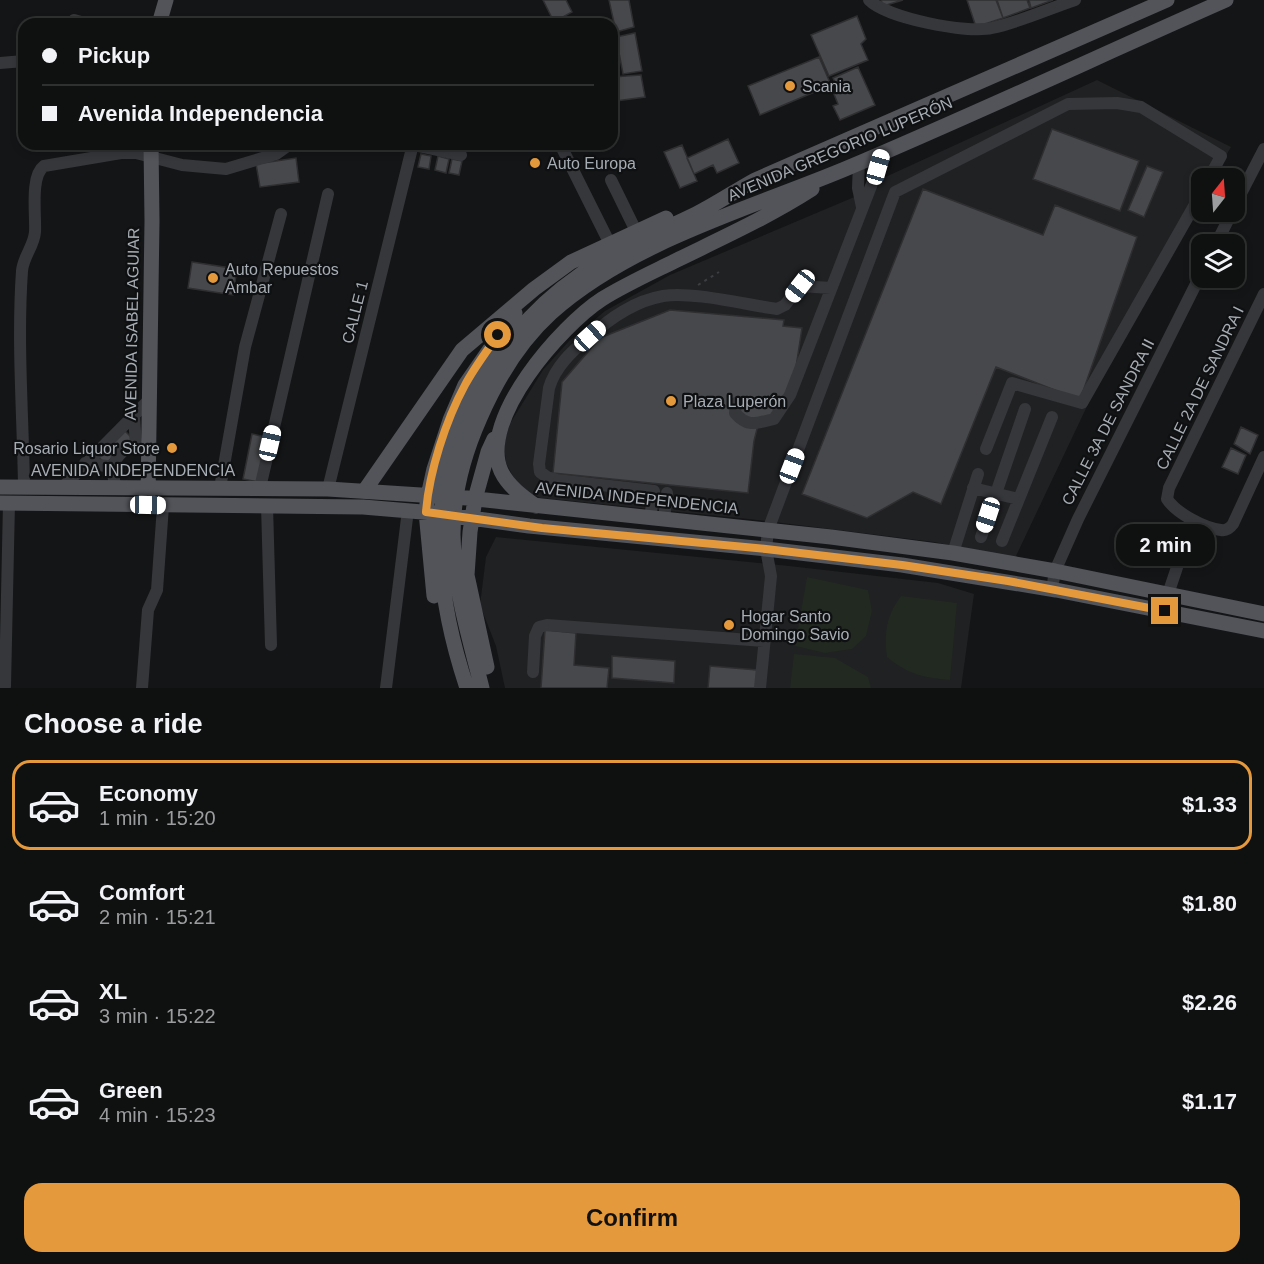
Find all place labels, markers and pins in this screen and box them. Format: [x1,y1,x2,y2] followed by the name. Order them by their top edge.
[802,78,851,95] place label: Scania
[783,79,797,93] marker: Scania
[547,155,636,172] place label: Auto Europa
[528,156,542,170] marker: Auto Europa
[225,261,339,296] place label: Auto Repuestos Ambar
[206,271,220,285] marker: Auto Repuestos Ambar
[683,393,786,410] place label: Plaza Luperón
[664,394,678,408] marker: Plaza Luperón
[13,440,160,457] place label: Rosario Liquor Store
[165,441,179,455] marker: Rosario Liquor Store
[741,608,850,643] place label: Hogar Santo Domingo Savio
[722,618,736,632] marker: Hogar Santo Domingo Savio

